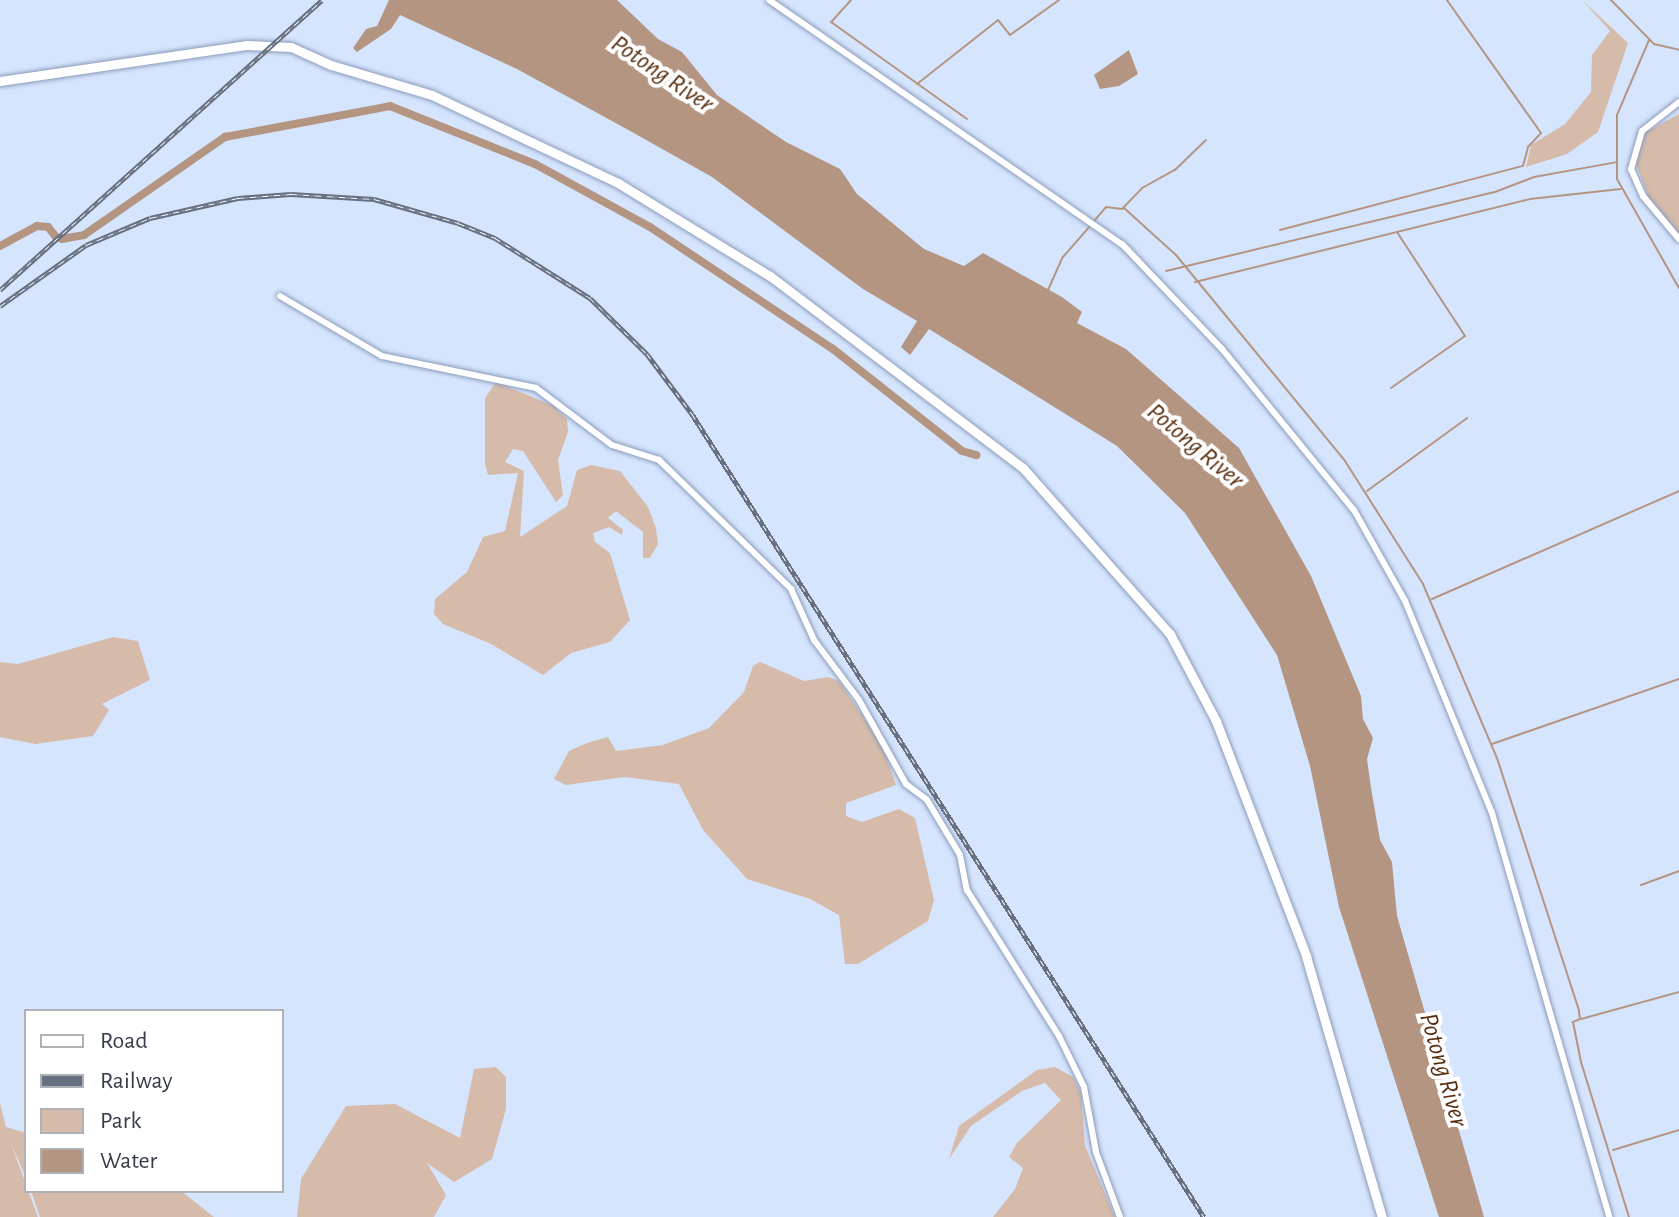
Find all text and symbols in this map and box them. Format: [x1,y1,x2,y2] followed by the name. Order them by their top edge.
[605,28,719,120] water label: Potong River
[1140,396,1250,496] water label: Potong River
[24,1009,284,1193] legend
[1412,1010,1474,1130] water label: Potong River
[100,1029,148,1053] text: Road
[100,1069,172,1093] text: Railway
[100,1109,141,1133] text: Park
[100,1149,157,1173] text: Water

